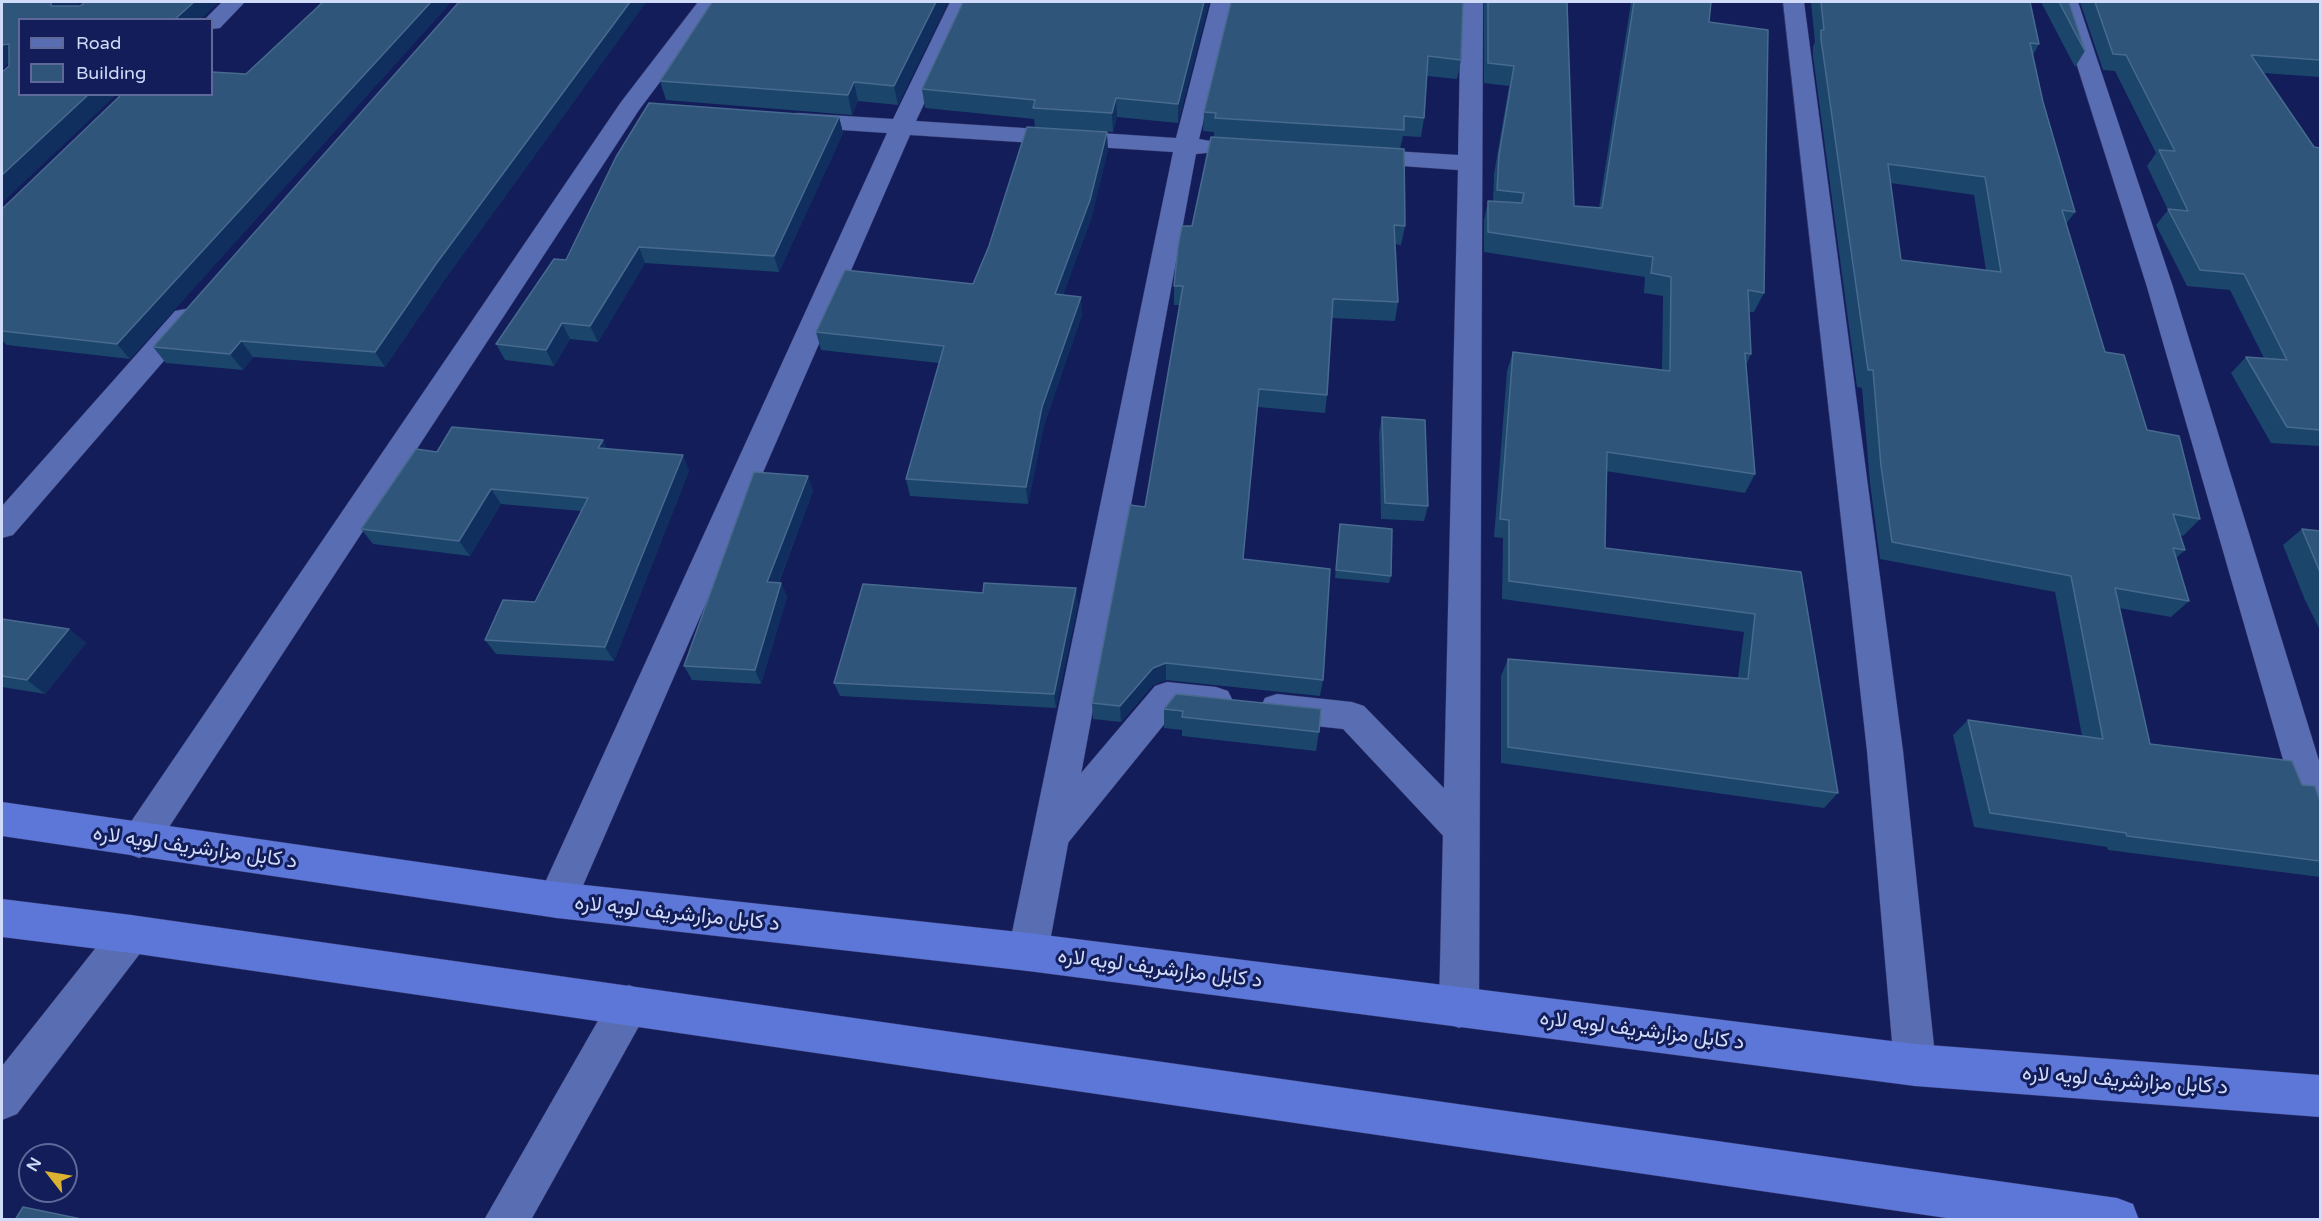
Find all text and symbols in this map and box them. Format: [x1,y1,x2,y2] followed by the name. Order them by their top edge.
[18,18,213,96] legend
[76,32,121,54] text: Road
[76,62,146,84] text: Building
[91,821,299,875] street label: د کابل مزارشریف لویه لاره
[573,891,781,937] street label: د کابل مزارشریف لویه لاره
[1056,944,1264,994] street label: د کابل مزارشریف لویه لاره
[1538,1006,1746,1056] street label: د کابل مزارشریف لویه لاره
[2021,1061,2229,1101] street label: د کابل مزارشریف لویه لاره
[18,1143,78,1203] north arrow
[22,1154,46,1175] text: N

